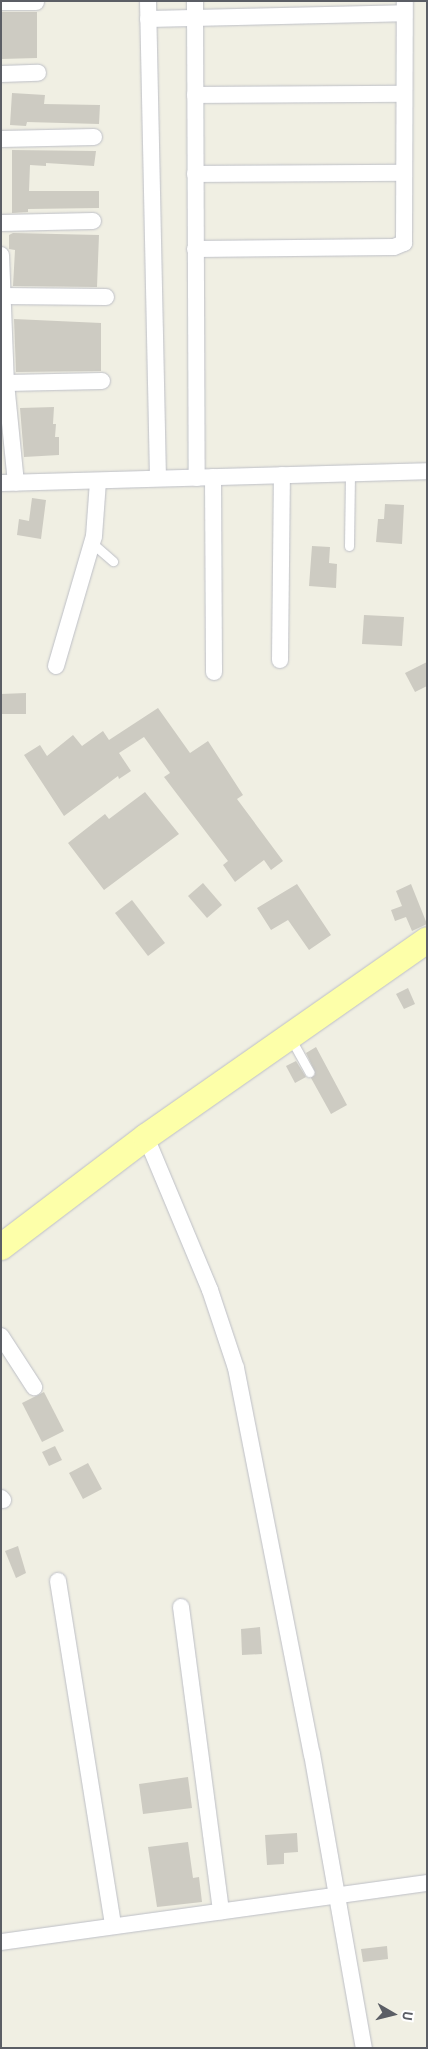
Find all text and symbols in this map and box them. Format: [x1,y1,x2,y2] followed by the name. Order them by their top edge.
[368,1989,418,2039] north arrow
[397,2010,419,2022] text: U

